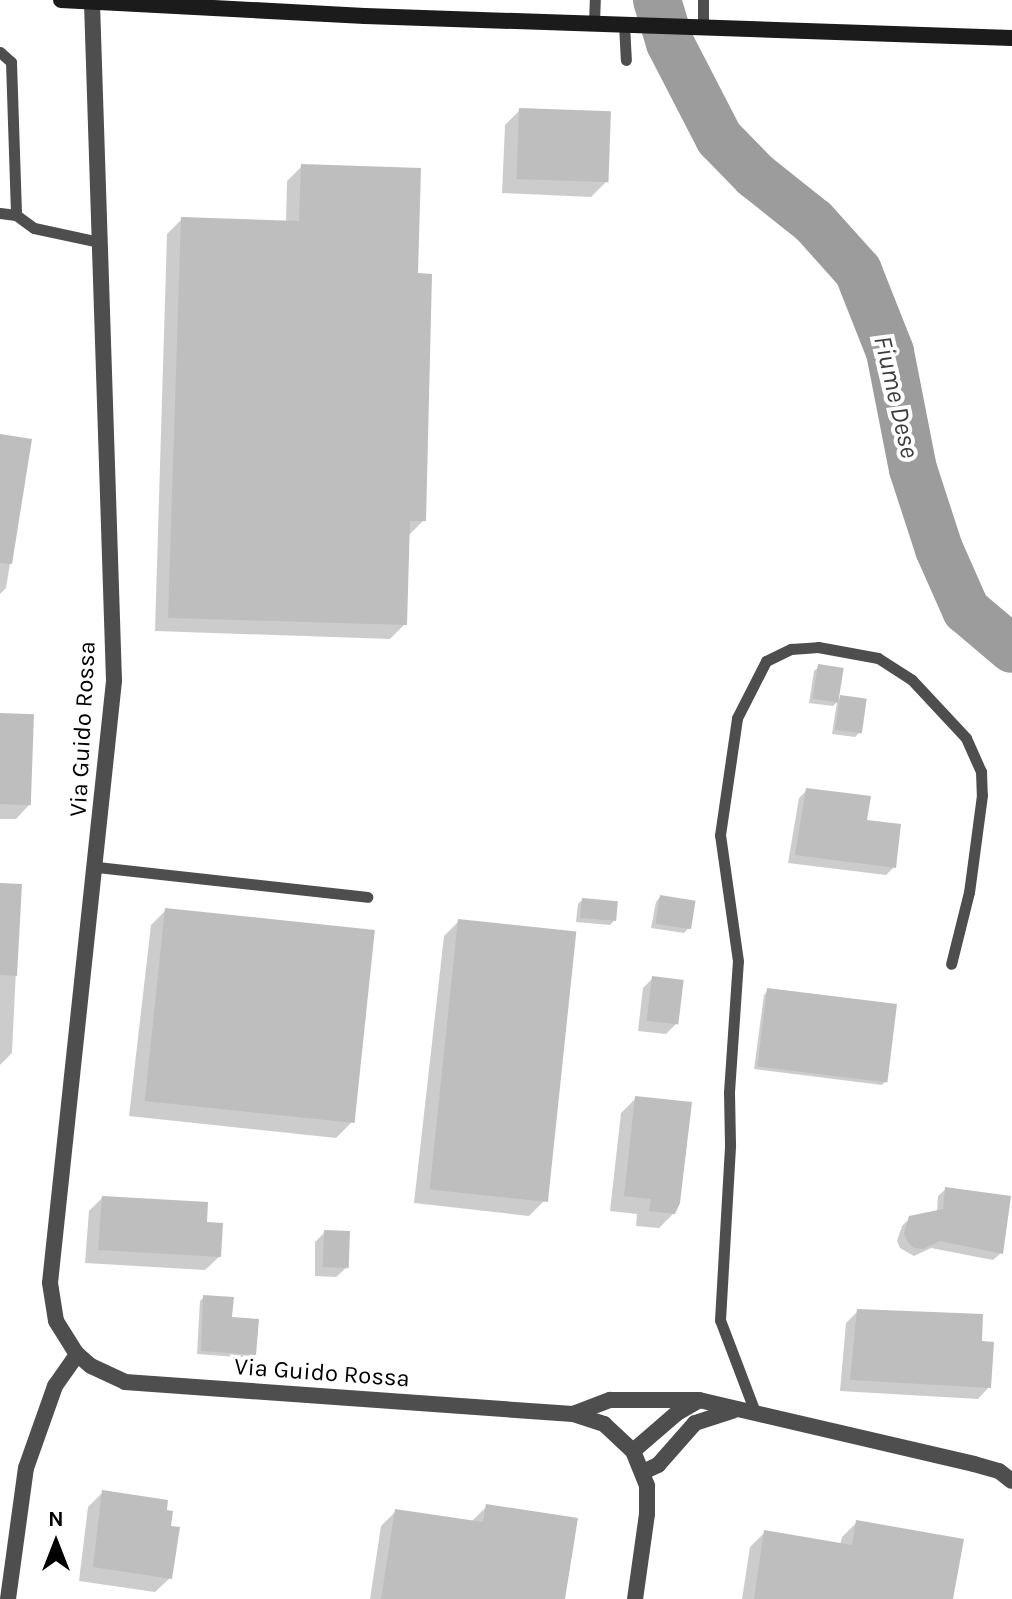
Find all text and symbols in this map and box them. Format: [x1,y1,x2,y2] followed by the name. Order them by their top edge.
[867,333,925,461] water label: Fiume Dese
[64,640,102,818] street label: Via Guido Rossa
[233,1352,411,1394] street label: Via Guido Rossa
[16,1503,96,1583] north arrow
[48,1506,64,1532] text: N

